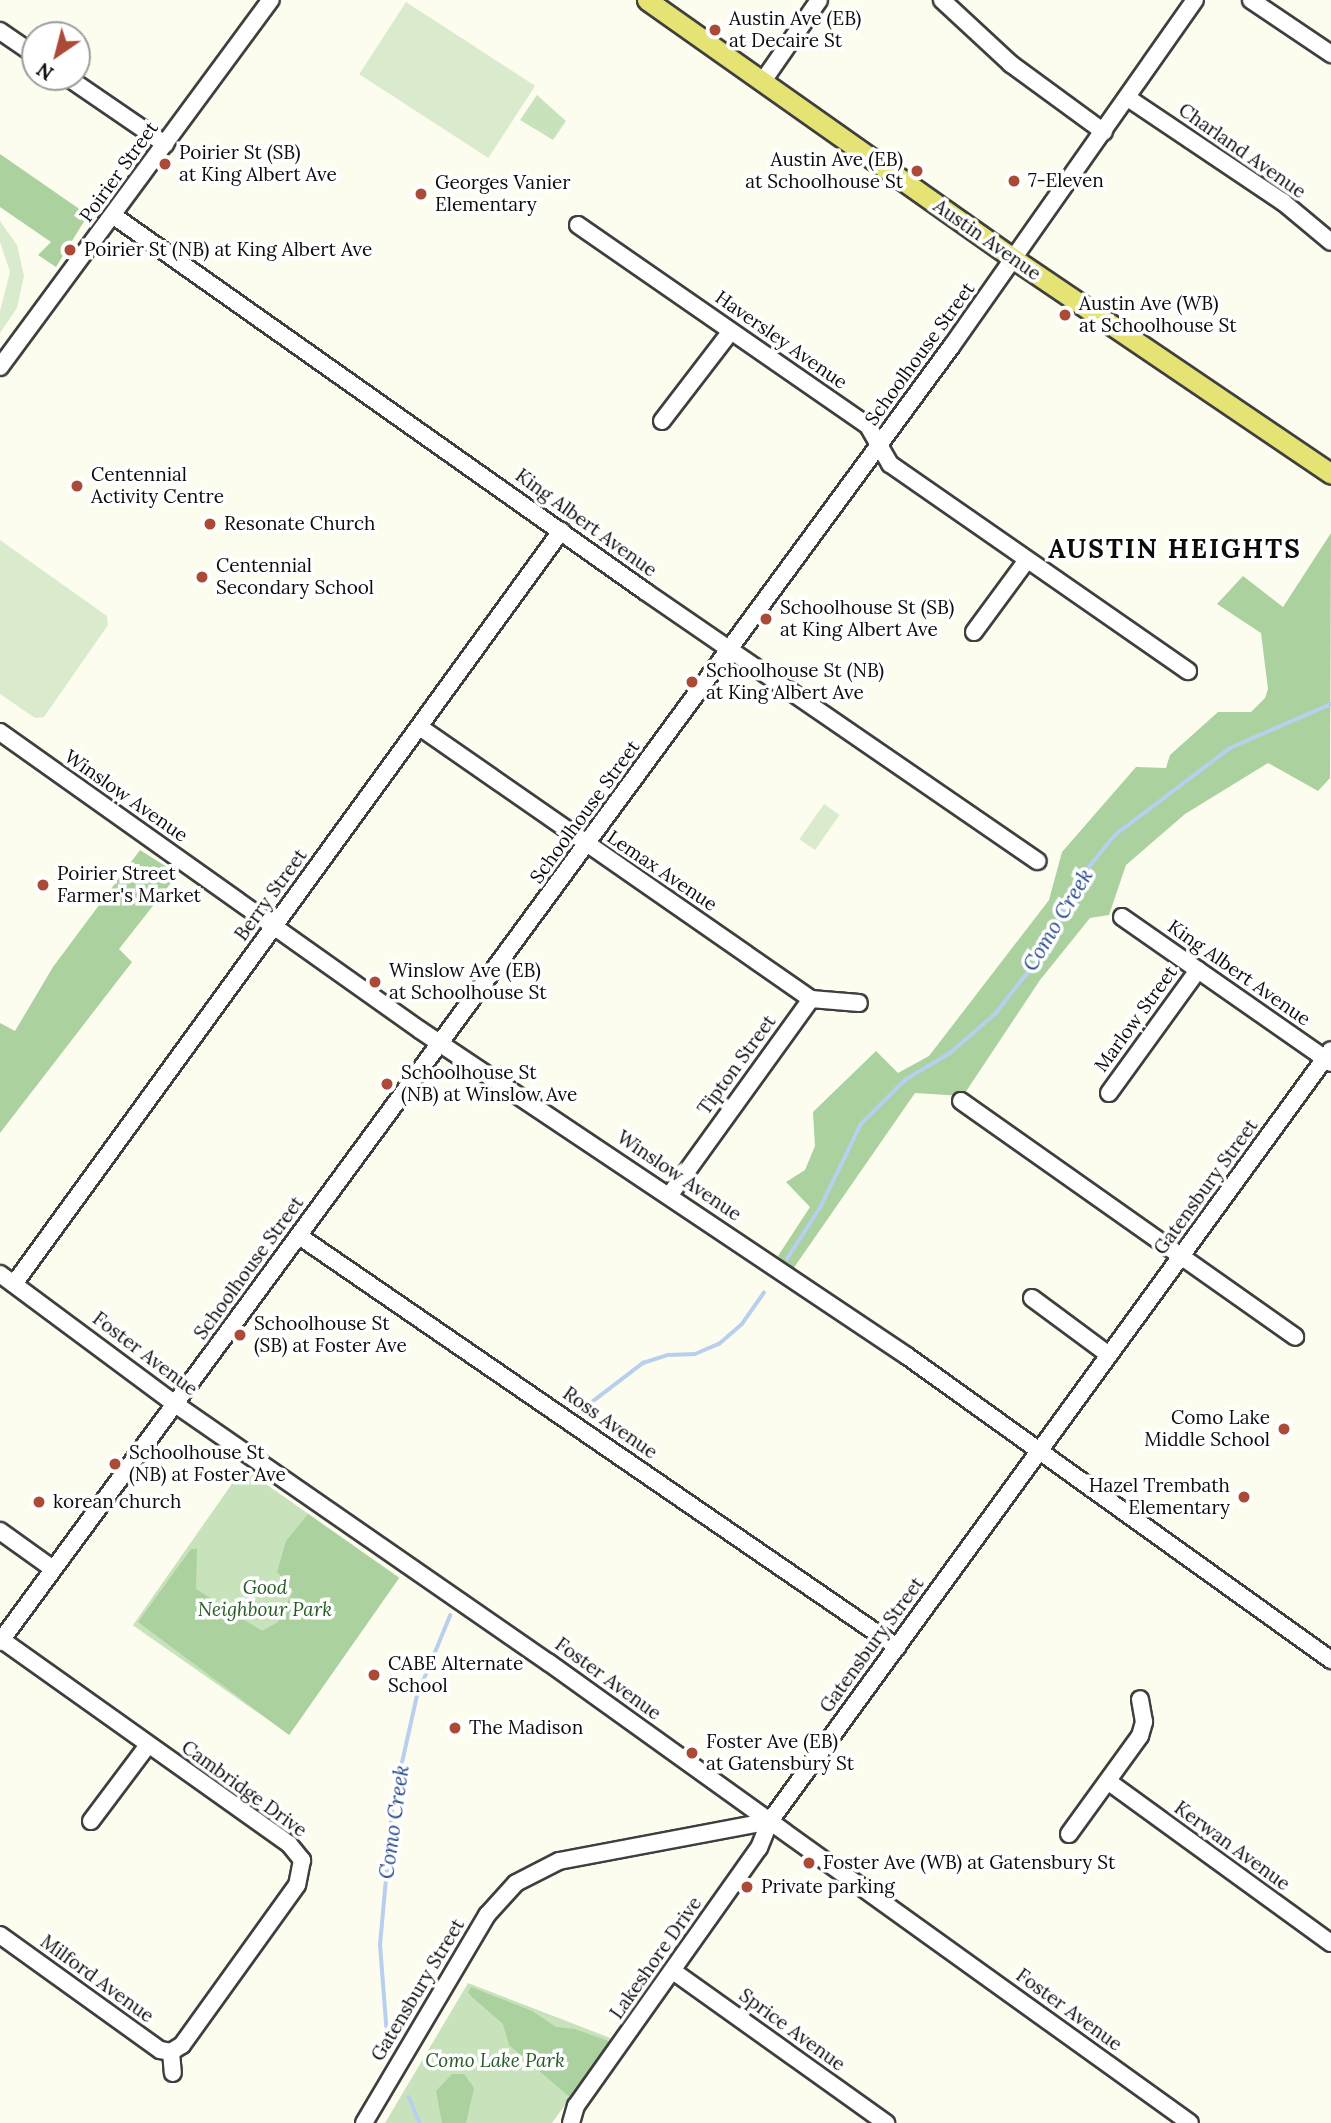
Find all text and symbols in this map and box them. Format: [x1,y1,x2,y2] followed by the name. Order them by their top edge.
[729,8,861,52] place label: Austin Ave (EB) at Decaire St
[21,21,91,91] north arrow
[707,22,723,38] marker: Austin Ave (EB) at Decaire St
[32,58,58,86] text: N
[1174,99,1310,203] street label: Charland Avenue
[75,117,163,227] street label: Poirier Street
[179,142,337,186] place label: Poirier St (SB) at King Albert Ave
[745,149,903,193] place label: Austin Ave (EB) at Schoolhouse St
[157,156,173,172] marker: Poirier St (SB) at King Albert Ave
[909,163,925,179] marker: Austin Ave (EB) at Schoolhouse St
[1028,170,1104,192] place label: 7-Eleven
[435,172,571,216] place label: Georges Vanier Elementary
[1006,173,1022,189] marker: 7-Eleven
[413,186,429,202] marker: Georges Vanier Elementary
[929,195,1045,285] street label: Austin Avenue
[84,239,372,261] place label: Poirier St (NB) at King Albert Ave
[62,242,78,258] marker: Poirier St (NB) at King Albert Ave
[860,278,980,430] street label: Schoolhouse Street
[711,286,851,394] street label: Haversley Avenue
[1079,293,1237,337] place label: Austin Ave (WB) at Schoolhouse St
[1057,307,1073,323] marker: Austin Ave (WB) at Schoolhouse St
[91,464,224,508] place label: Centennial Activity Centre
[511,464,661,582] street label: King Albert Avenue
[69,478,85,494] marker: Centennial Activity Centre
[224,513,375,535] place label: Resonate Church
[202,516,218,532] marker: Resonate Church
[1050,533,1300,565] district label: AUSTIN HEIGHTS
[216,555,374,599] place label: Centennial Secondary School
[194,569,210,585] marker: Centennial Secondary School
[780,597,954,641] place label: Schoolhouse St (SB) at King Albert Ave
[758,611,774,627] marker: Schoolhouse St (SB) at King Albert Ave
[706,660,884,704] place label: Schoolhouse St (NB) at King Albert Ave
[684,674,700,690] marker: Schoolhouse St (NB) at King Albert Ave
[525,736,645,888] street label: Schoolhouse Street
[60,745,192,847] street label: Winslow Avenue
[603,826,721,916] street label: Lemax Avenue
[230,845,312,945] street label: Berry Street
[57,863,201,907] place label: Poirier Street Farmer's Market
[1018,864,1098,976] water label: Como Creek
[35,877,51,893] marker: Poirier Street Farmer's Market
[1163,915,1315,1031] street label: King Albert Avenue
[389,960,547,1004] place label: Winslow Ave (EB) at Schoolhouse St
[1090,962,1182,1076] street label: Marlow Street
[367,974,383,990] marker: Winslow Ave (EB) at Schoolhouse St
[693,1011,781,1119] street label: Tipton Street
[401,1062,577,1106] place label: Schoolhouse St (NB) at Winslow Ave
[379,1076,395,1092] marker: Schoolhouse St (NB) at Winslow Ave
[1149,1115,1263,1259] street label: Gatensbury Street
[613,1126,745,1226] street label: Winslow Avenue
[189,1192,309,1344] street label: Schoolhouse Street
[88,1307,202,1401] street label: Foster Avenue
[254,1313,407,1357] place label: Schoolhouse St (SB) at Foster Ave
[232,1327,248,1343] marker: Schoolhouse St (SB) at Foster Ave
[558,1382,662,1464] street label: Ross Avenue
[1144,1407,1270,1451] place label: Como Lake Middle School
[1276,1421,1292,1437] marker: Como Lake Middle School
[129,1442,286,1486] place label: Schoolhouse St (NB) at Foster Ave
[107,1456,123,1472] marker: Schoolhouse St (NB) at Foster Ave
[1089,1475,1230,1519] place label: Hazel Trembath Elementary
[1236,1489,1252,1505] marker: Hazel Trembath Elementary
[53,1491,181,1513] place label: korean church
[31,1494,47,1510] marker: korean church
[815,1573,929,1717] street label: Gatensbury Street
[198,1577,332,1621] park label: Good Neighbour Park
[551,1633,665,1725] street label: Foster Avenue
[388,1653,523,1697] place label: CABE Alternate School
[366,1667,382,1683] marker: CABE Alternate School
[469,1717,583,1739] place label: The Madison
[447,1720,463,1736] marker: The Madison
[706,1731,854,1775] place label: Foster Ave (EB) at Gatensbury St
[177,1736,311,1842] street label: Cambridge Drive
[684,1745,700,1761] marker: Foster Ave (EB) at Gatensbury St
[374,1763,414,1881] water label: Como Creek
[1170,1796,1294,1896] street label: Kerwan Avenue
[823,1852,1115,1874] place label: Foster Ave (WB) at Gatensbury St
[801,1855,817,1871] marker: Foster Ave (WB) at Gatensbury St
[761,1876,895,1898] place label: Private parking
[739,1879,755,1895] marker: Private parking
[605,1893,707,2023] street label: Lakeshore Drive
[367,1915,469,2065] street label: Gatensbury Street
[36,1930,158,2028] street label: Milford Avenue
[1012,1964,1126,2056] street label: Foster Avenue
[735,1984,849,2076] street label: Sprice Avenue
[425,2050,565,2072] park label: Como Lake Park

